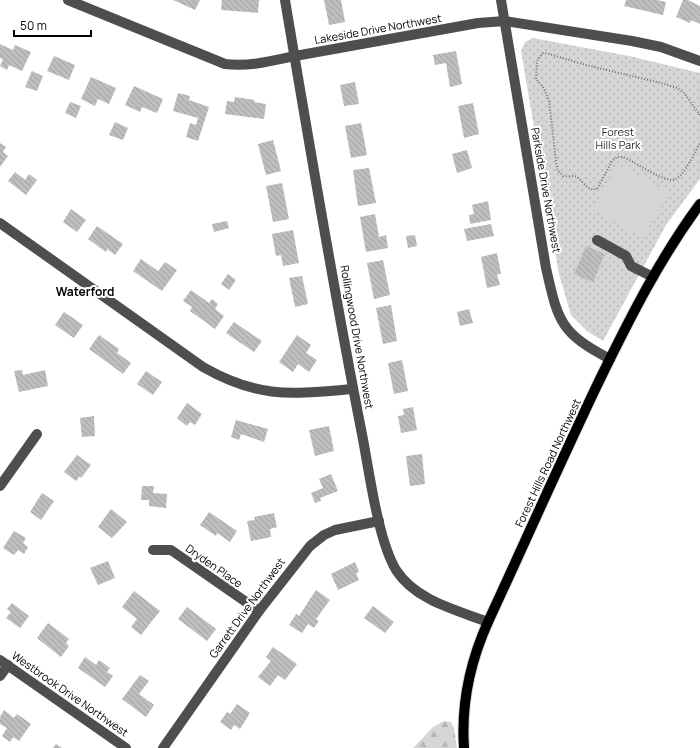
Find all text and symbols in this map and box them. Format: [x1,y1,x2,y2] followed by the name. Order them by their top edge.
[313,10,443,47] street label: Lakeside Drive Northwest
[14,12,91,38] scale bar
[20,17,47,34] text: 50 m
[595,124,641,152] park label: Forest Hills Park
[528,126,565,254] street label: Parkside Drive Northwest
[337,264,378,410] street label: Rollingwood Drive Northwest
[56,283,114,300] district label: Waterford
[511,396,584,529] street label: Forest Hills Road Northwest
[183,541,246,591] street label: Dryden Place
[205,555,288,661] street label: Garrett Drive Northwest
[9,648,132,740] street label: Westbrook Drive Northwest

